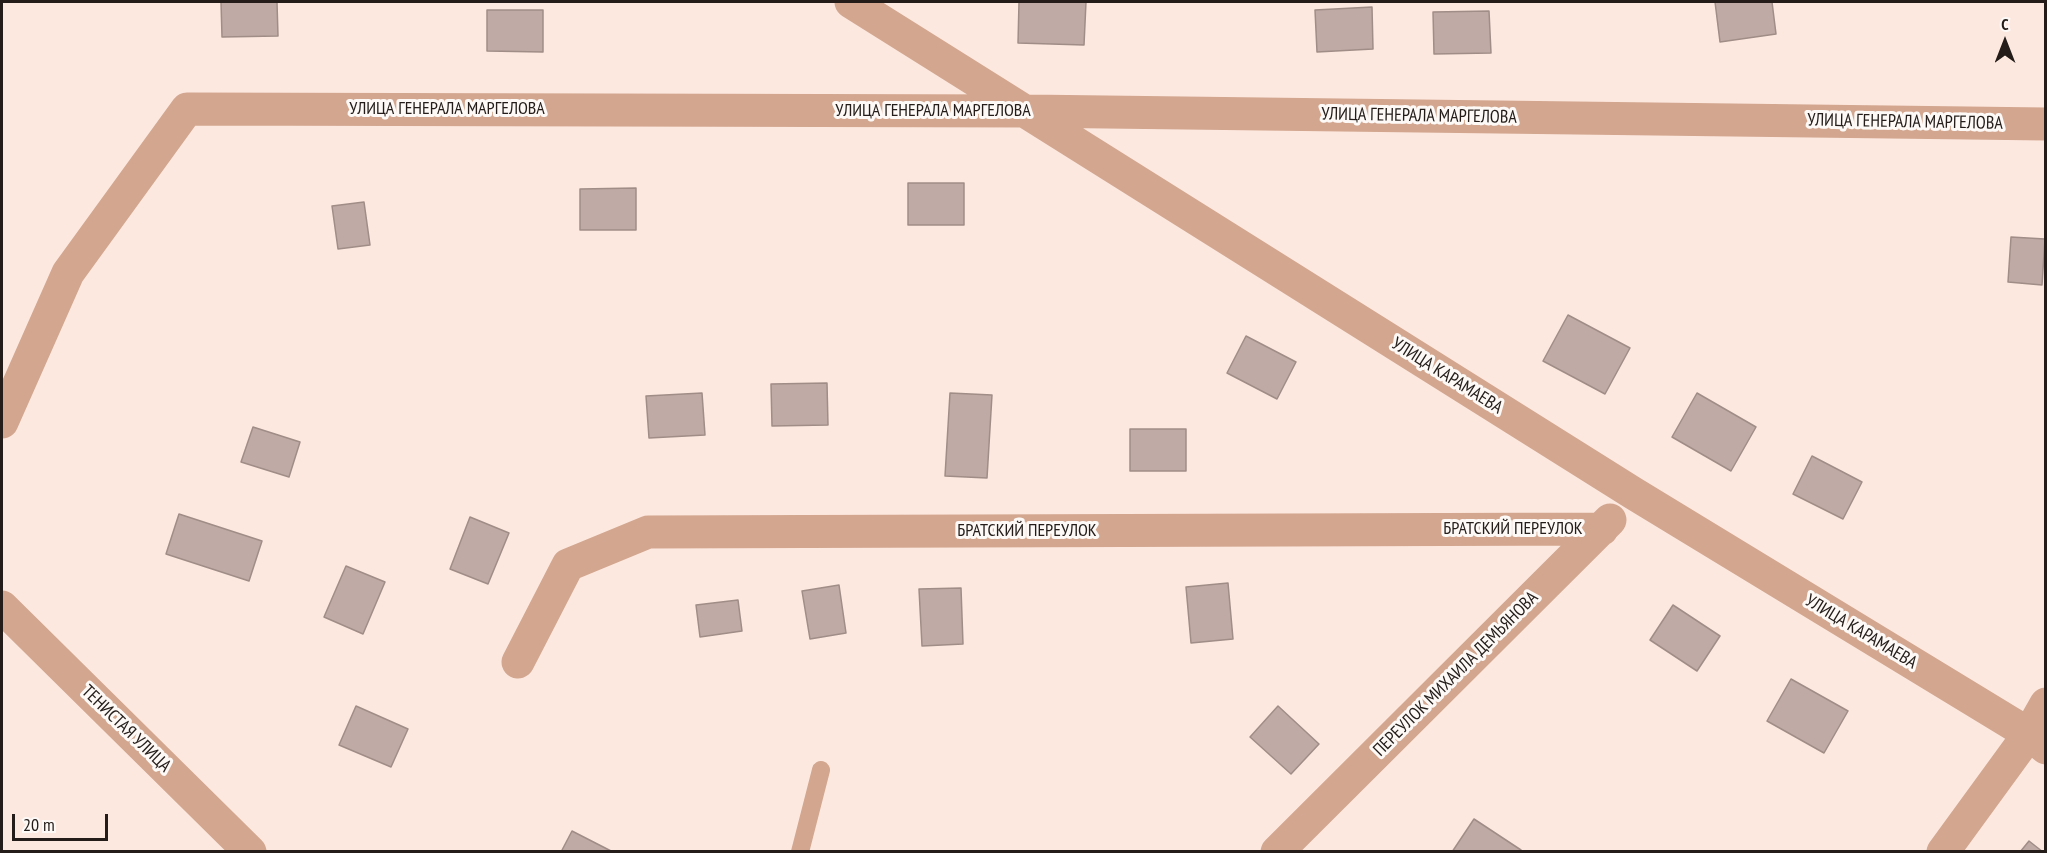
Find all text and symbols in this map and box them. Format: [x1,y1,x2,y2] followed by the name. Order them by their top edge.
[1975,12,2035,72] north arrow
[2001,14,2009,34] text: С
[349,98,545,120] street label: УЛИЦА ГЕНЕРАЛА МАРГЕЛОВА
[835,100,1031,122] street label: УЛИЦА ГЕНЕРАЛА МАРГЕЛОВА
[1321,103,1517,129] street label: УЛИЦА ГЕНЕРАЛА МАРГЕЛОВА
[1807,109,2003,135] street label: УЛИЦА ГЕНЕРАЛА МАРГЕЛОВА
[1388,333,1506,419] street label: УЛИЦА КАРАМАЕВА
[1443,518,1583,540] street label: БРАТСКИЙ ПЕРЕУЛОК
[957,520,1097,542] street label: БРАТСКИЙ ПЕРЕУЛОК
[1369,587,1543,761] street label: ПЕРЕУЛОК МИХАИЛА ДЕМЬЯНОВА
[1801,590,1921,674] street label: УЛИЦА КАРАМАЕВА
[77,681,175,777] street label: ТЕНИСТАЯ УЛИЦА
[15,802,111,840] scale bar
[23,813,55,836] text: 20 m

